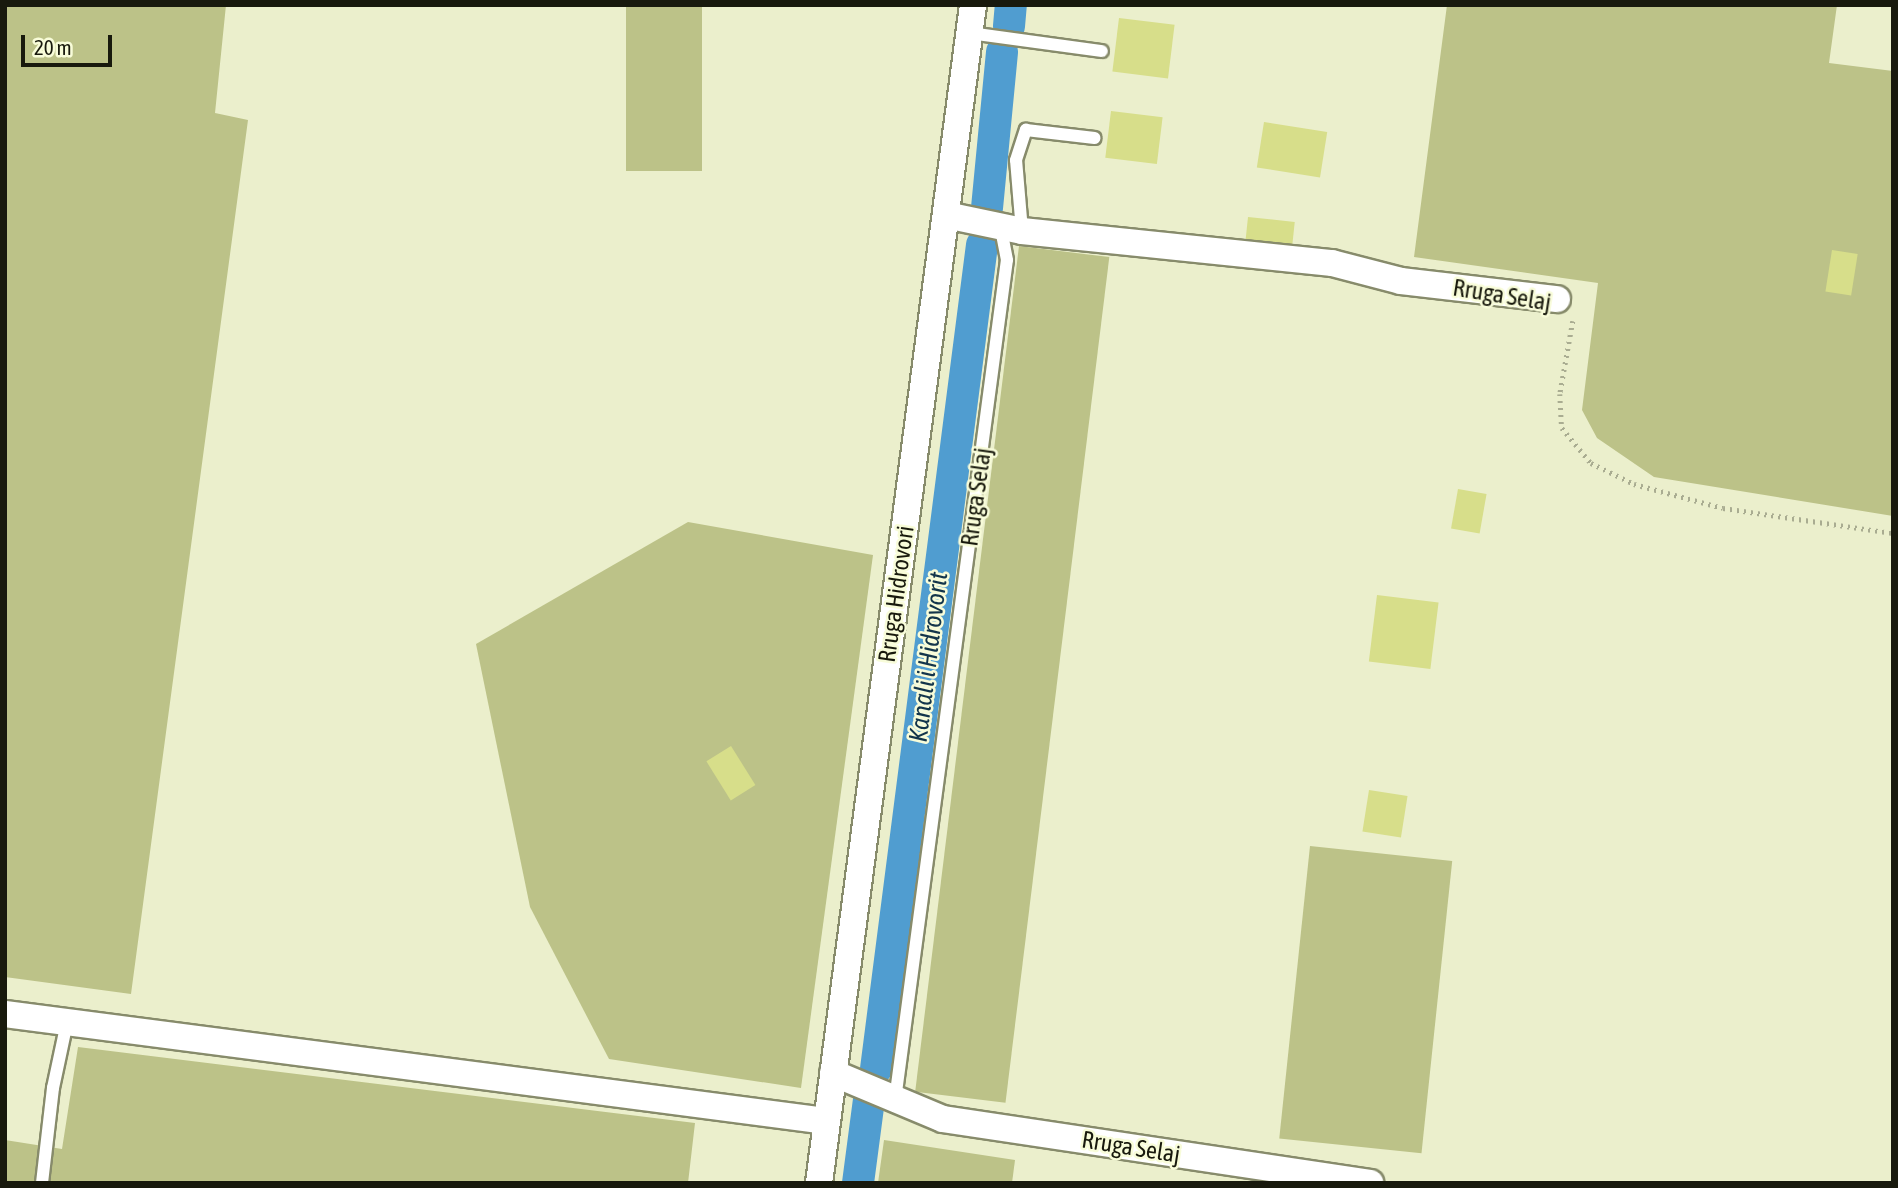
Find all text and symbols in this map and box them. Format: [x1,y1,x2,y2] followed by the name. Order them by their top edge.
[24,21,116,65] scale bar
[34,35,72,59] text: 20 m
[1451,273,1553,317] street label: Rruga Selaj
[955,446,997,548] street label: Rruga Selaj
[872,524,920,664] street label: Rruga Hidrovori
[903,570,955,744] water label: Kanali i Hidrovorit
[1080,1125,1182,1169] street label: Rruga Selaj

